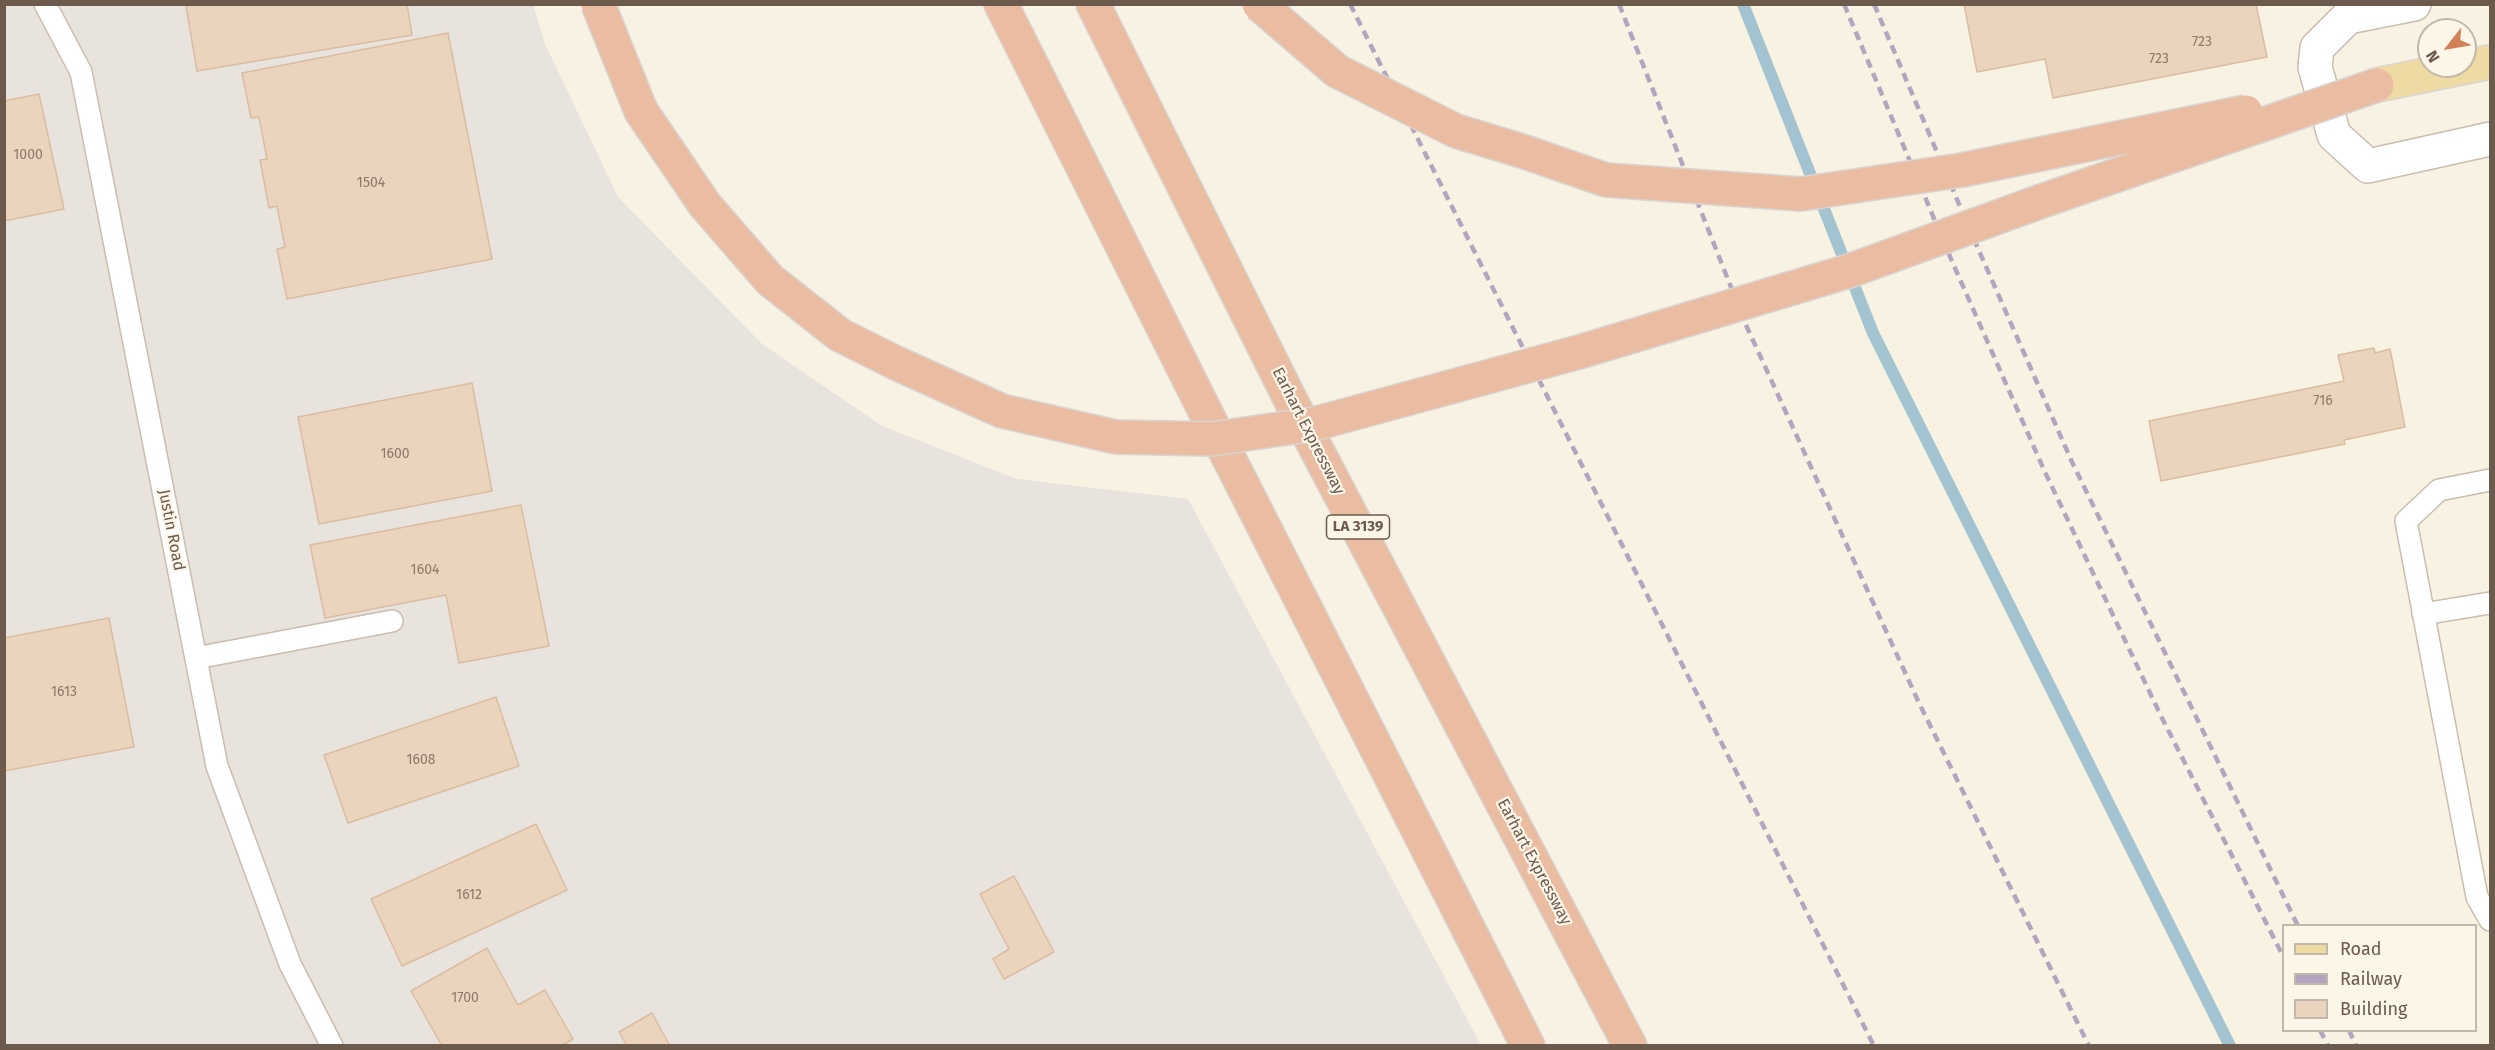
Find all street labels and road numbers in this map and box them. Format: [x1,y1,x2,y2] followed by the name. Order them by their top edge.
[1268,364,1348,498] street label: Earhart Expressway
[154,488,188,572] street label: Justin Road
[1326,515,1390,539] road number: LA 3139
[1493,796,1575,928] street label: Earhart Expressway

